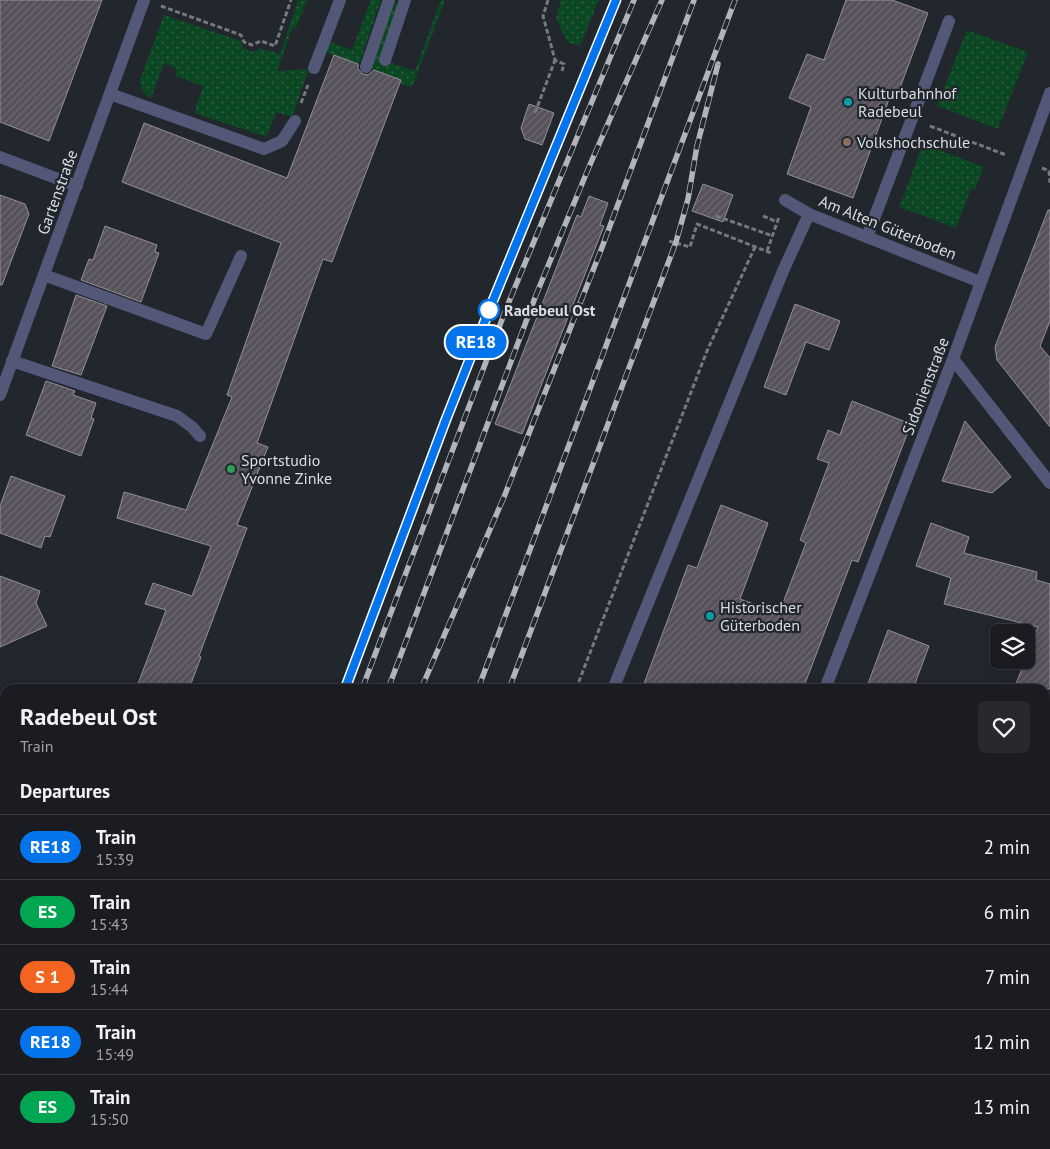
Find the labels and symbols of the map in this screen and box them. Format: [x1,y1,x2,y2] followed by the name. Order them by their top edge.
[858,83,957,121] place label: Kulturbahnhof Radebeul
[842,96,854,108] marker: Kulturbahnhof Radebeul
[856,132,970,152] place label: Volkshochschule
[841,136,853,148] marker: Volkshochschule
[32,147,82,237] street label: Gartenstraße
[816,190,960,264] street label: Am Alten Güterboden
[478,299,500,321] marker: Radebeul Ost
[504,300,596,320] place label: Radebeul Ost
[441,326,511,358] line badge: RE18
[897,334,953,438] street label: Sidonienstraße
[241,450,332,488] place label: Sportstudio Yvonne Zinke
[225,463,237,475] marker: Sportstudio Yvonne Zinke
[720,597,802,635] place label: Historischer Güterboden
[704,610,716,622] marker: Historischer Güterboden

